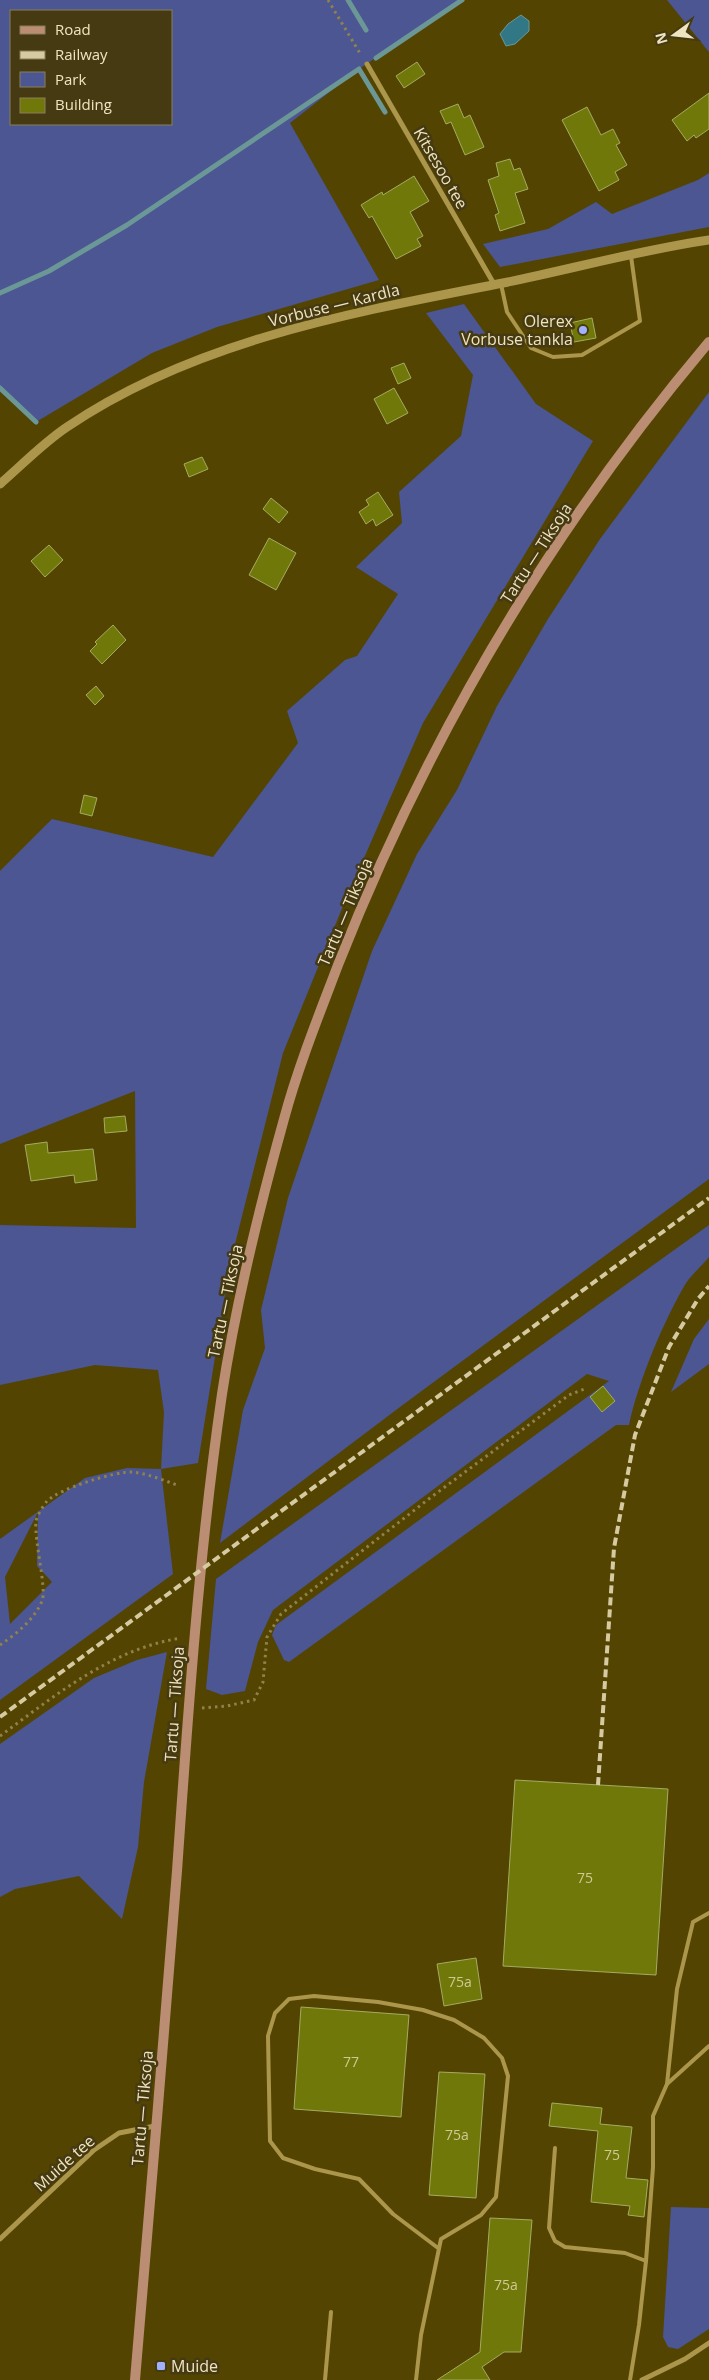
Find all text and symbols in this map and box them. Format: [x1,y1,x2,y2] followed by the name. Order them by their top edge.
[10,10,172,125] legend
[649,10,699,60] north arrow
[55,19,91,39] text: Road
[650,31,672,46] text: N
[55,44,108,64] text: Railway
[55,69,86,89] text: Park
[55,94,112,114] text: Building
[409,123,473,213] street label: Kitsesoo tee
[266,278,402,332] street label: Vorbuse — Kardla
[461,310,574,350] place label: Olerex Vorbuse tankla
[577,324,589,336] marker: Olerex Vorbuse tankla
[495,499,577,607] street label: Tartu — Tiksoja
[312,855,378,969] street label: Tartu — Tiksoja
[202,1242,248,1360] street label: Tartu — Tiksoja
[159,1646,189,1762] street label: Tartu — Tiksoja
[577,1868,593,1887] house number: 75
[448,1972,472,1991] house number: 75a
[126,2050,158,2166] street label: Tartu — Tiksoja
[343,2052,359,2071] house number: 77
[445,2125,469,2144] house number: 75a
[29,2130,99,2196] street label: Muide tee
[604,2145,620,2164] house number: 75
[494,2275,518,2294] house number: 75a
[171,2355,218,2377] place label: Muide
[155,2360,167,2372] marker: Muide

